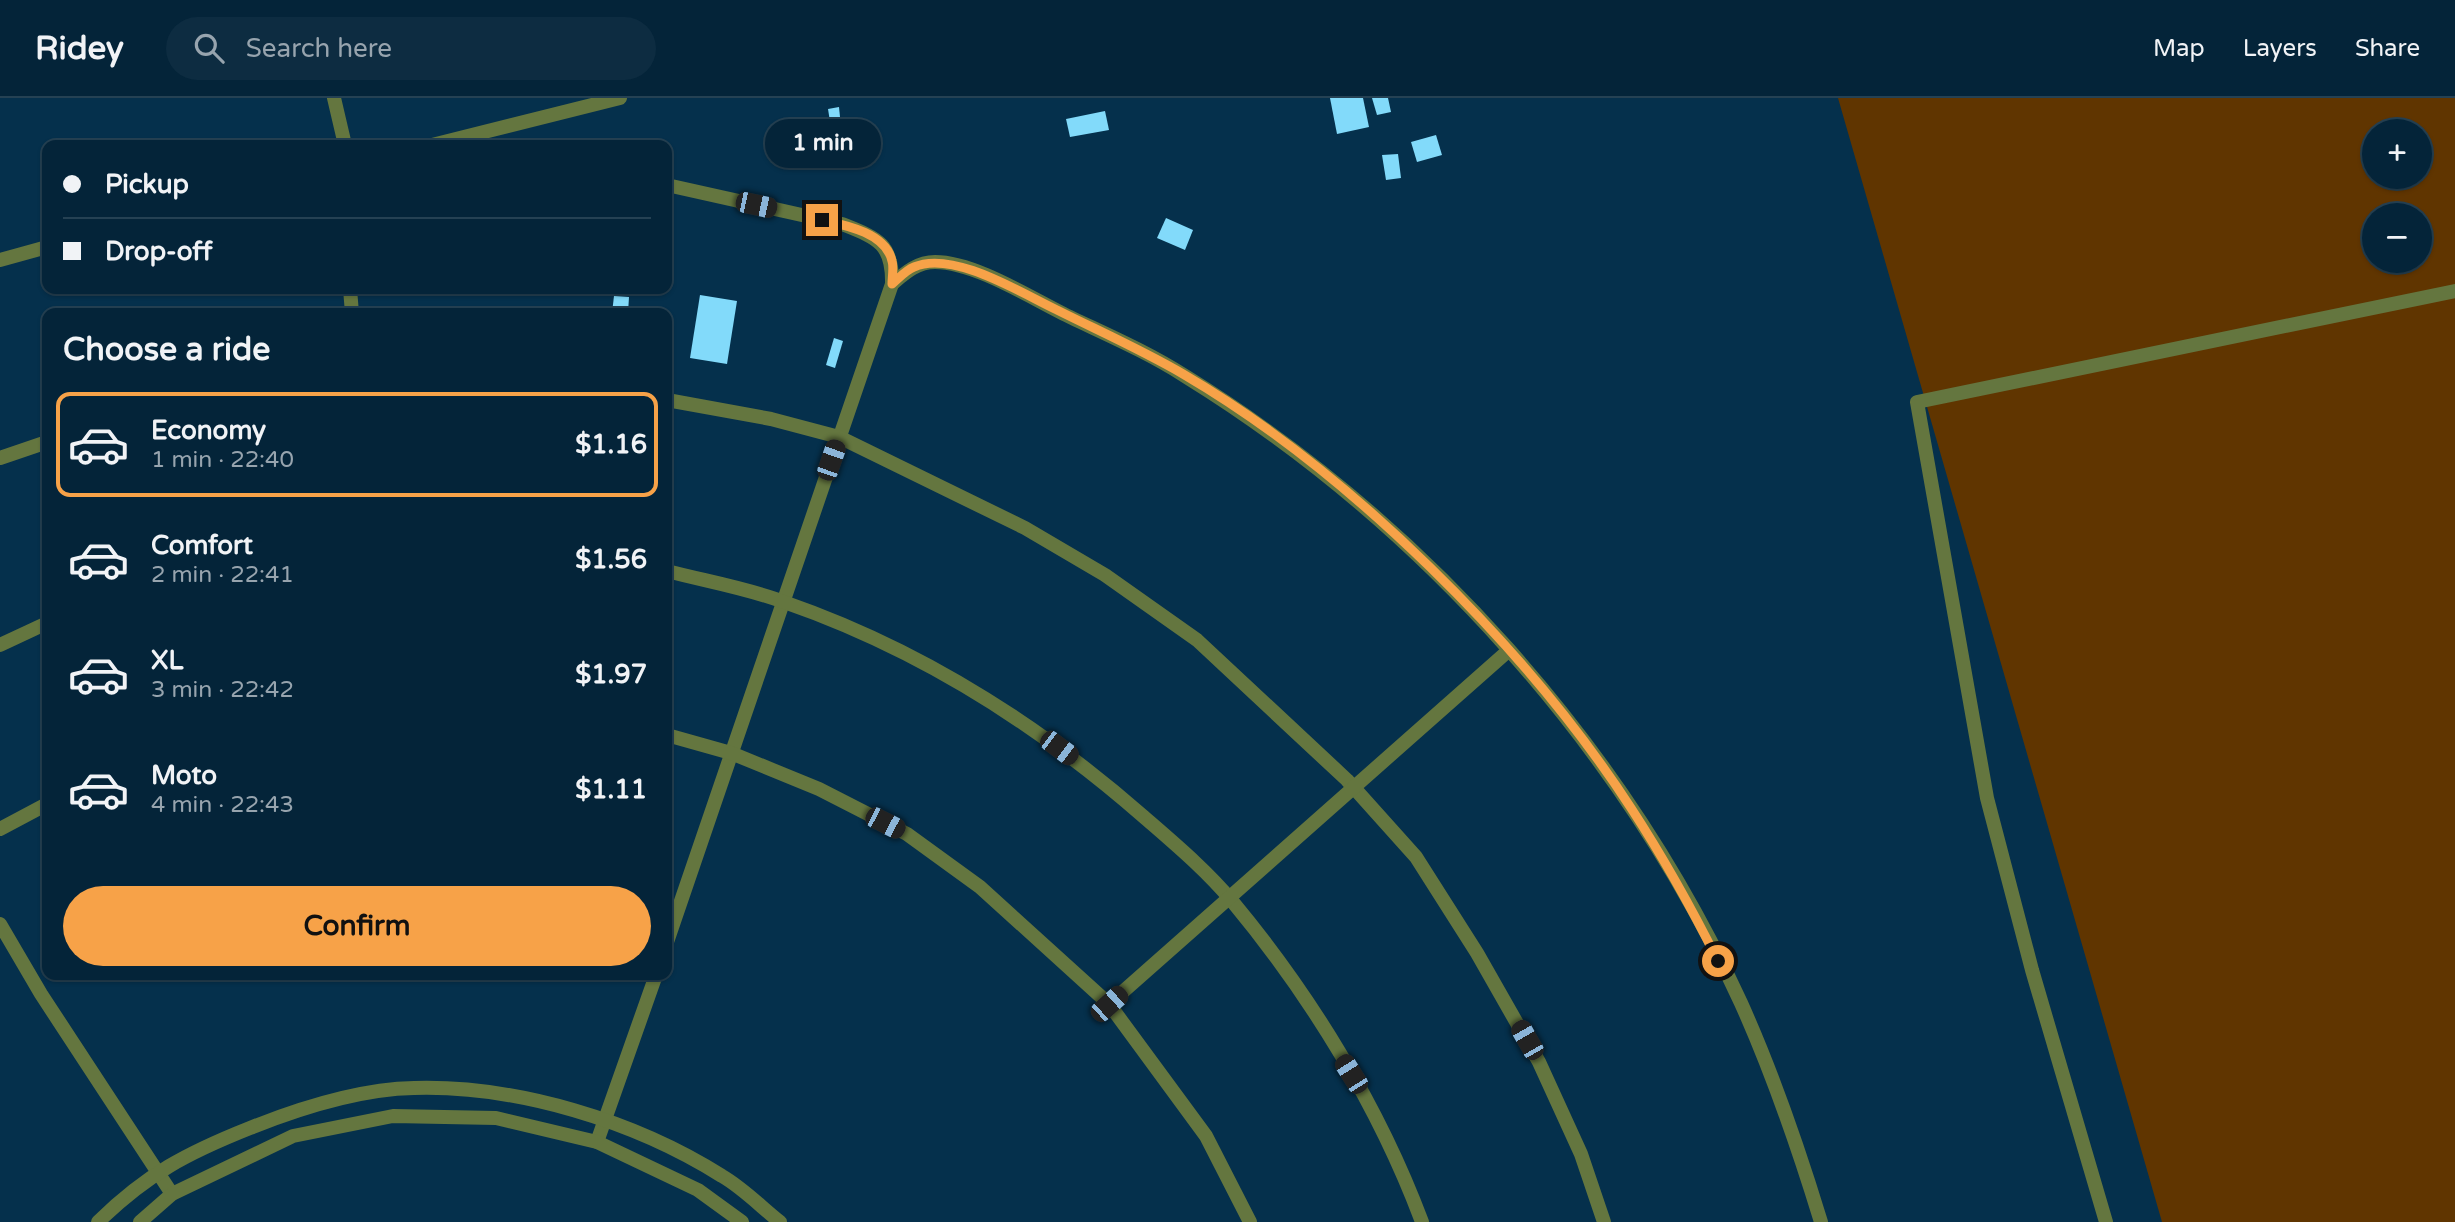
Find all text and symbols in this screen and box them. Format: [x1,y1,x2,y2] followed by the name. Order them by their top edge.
[166,17,656,80] search box
[35,29,124,68] text: Ridey
[190,29,228,67] icon: search
[246,33,392,64] text: Search here
[2153,34,2205,63] text: Map
[2243,34,2317,63] text: Layers
[2355,34,2420,63] text: Share
[764,118,880,167] callout: 1 min
[2362,119,2432,273] map controls
[2362,119,2432,189] button: +
[792,129,854,157] text: 1 min
[105,169,189,200] text: Pickup
[734,190,779,220] car
[2362,203,2432,273] button: −
[806,204,838,236] route end
[105,236,212,267] text: Drop-off
[63,331,270,369] text: Choose a ride
[67,413,130,476] icon: car
[151,415,266,446] text: Economy
[575,429,647,460] text: $1.16
[815,437,848,483] car
[151,446,294,474] text: 1 min · 22:40
[67,528,130,591] icon: car
[151,530,253,561] text: Comfort
[575,544,647,575] text: $1.56
[151,561,294,589] text: 2 min · 22:41
[67,643,130,706] icon: car
[151,645,183,676] text: XL
[575,659,647,690] text: $1.97
[151,676,294,704] text: 3 min · 22:42
[1036,727,1083,769] car
[67,758,130,821] icon: car
[151,760,217,791] text: Moto
[575,774,647,805] text: $1.11
[151,791,294,819] text: 4 min · 22:43
[862,804,909,842] car
[63,886,651,966] button: Confirm
[1702,945,1734,977] route start
[1087,982,1132,1026] car
[1508,1017,1547,1063] car
[1331,1051,1372,1097] car

